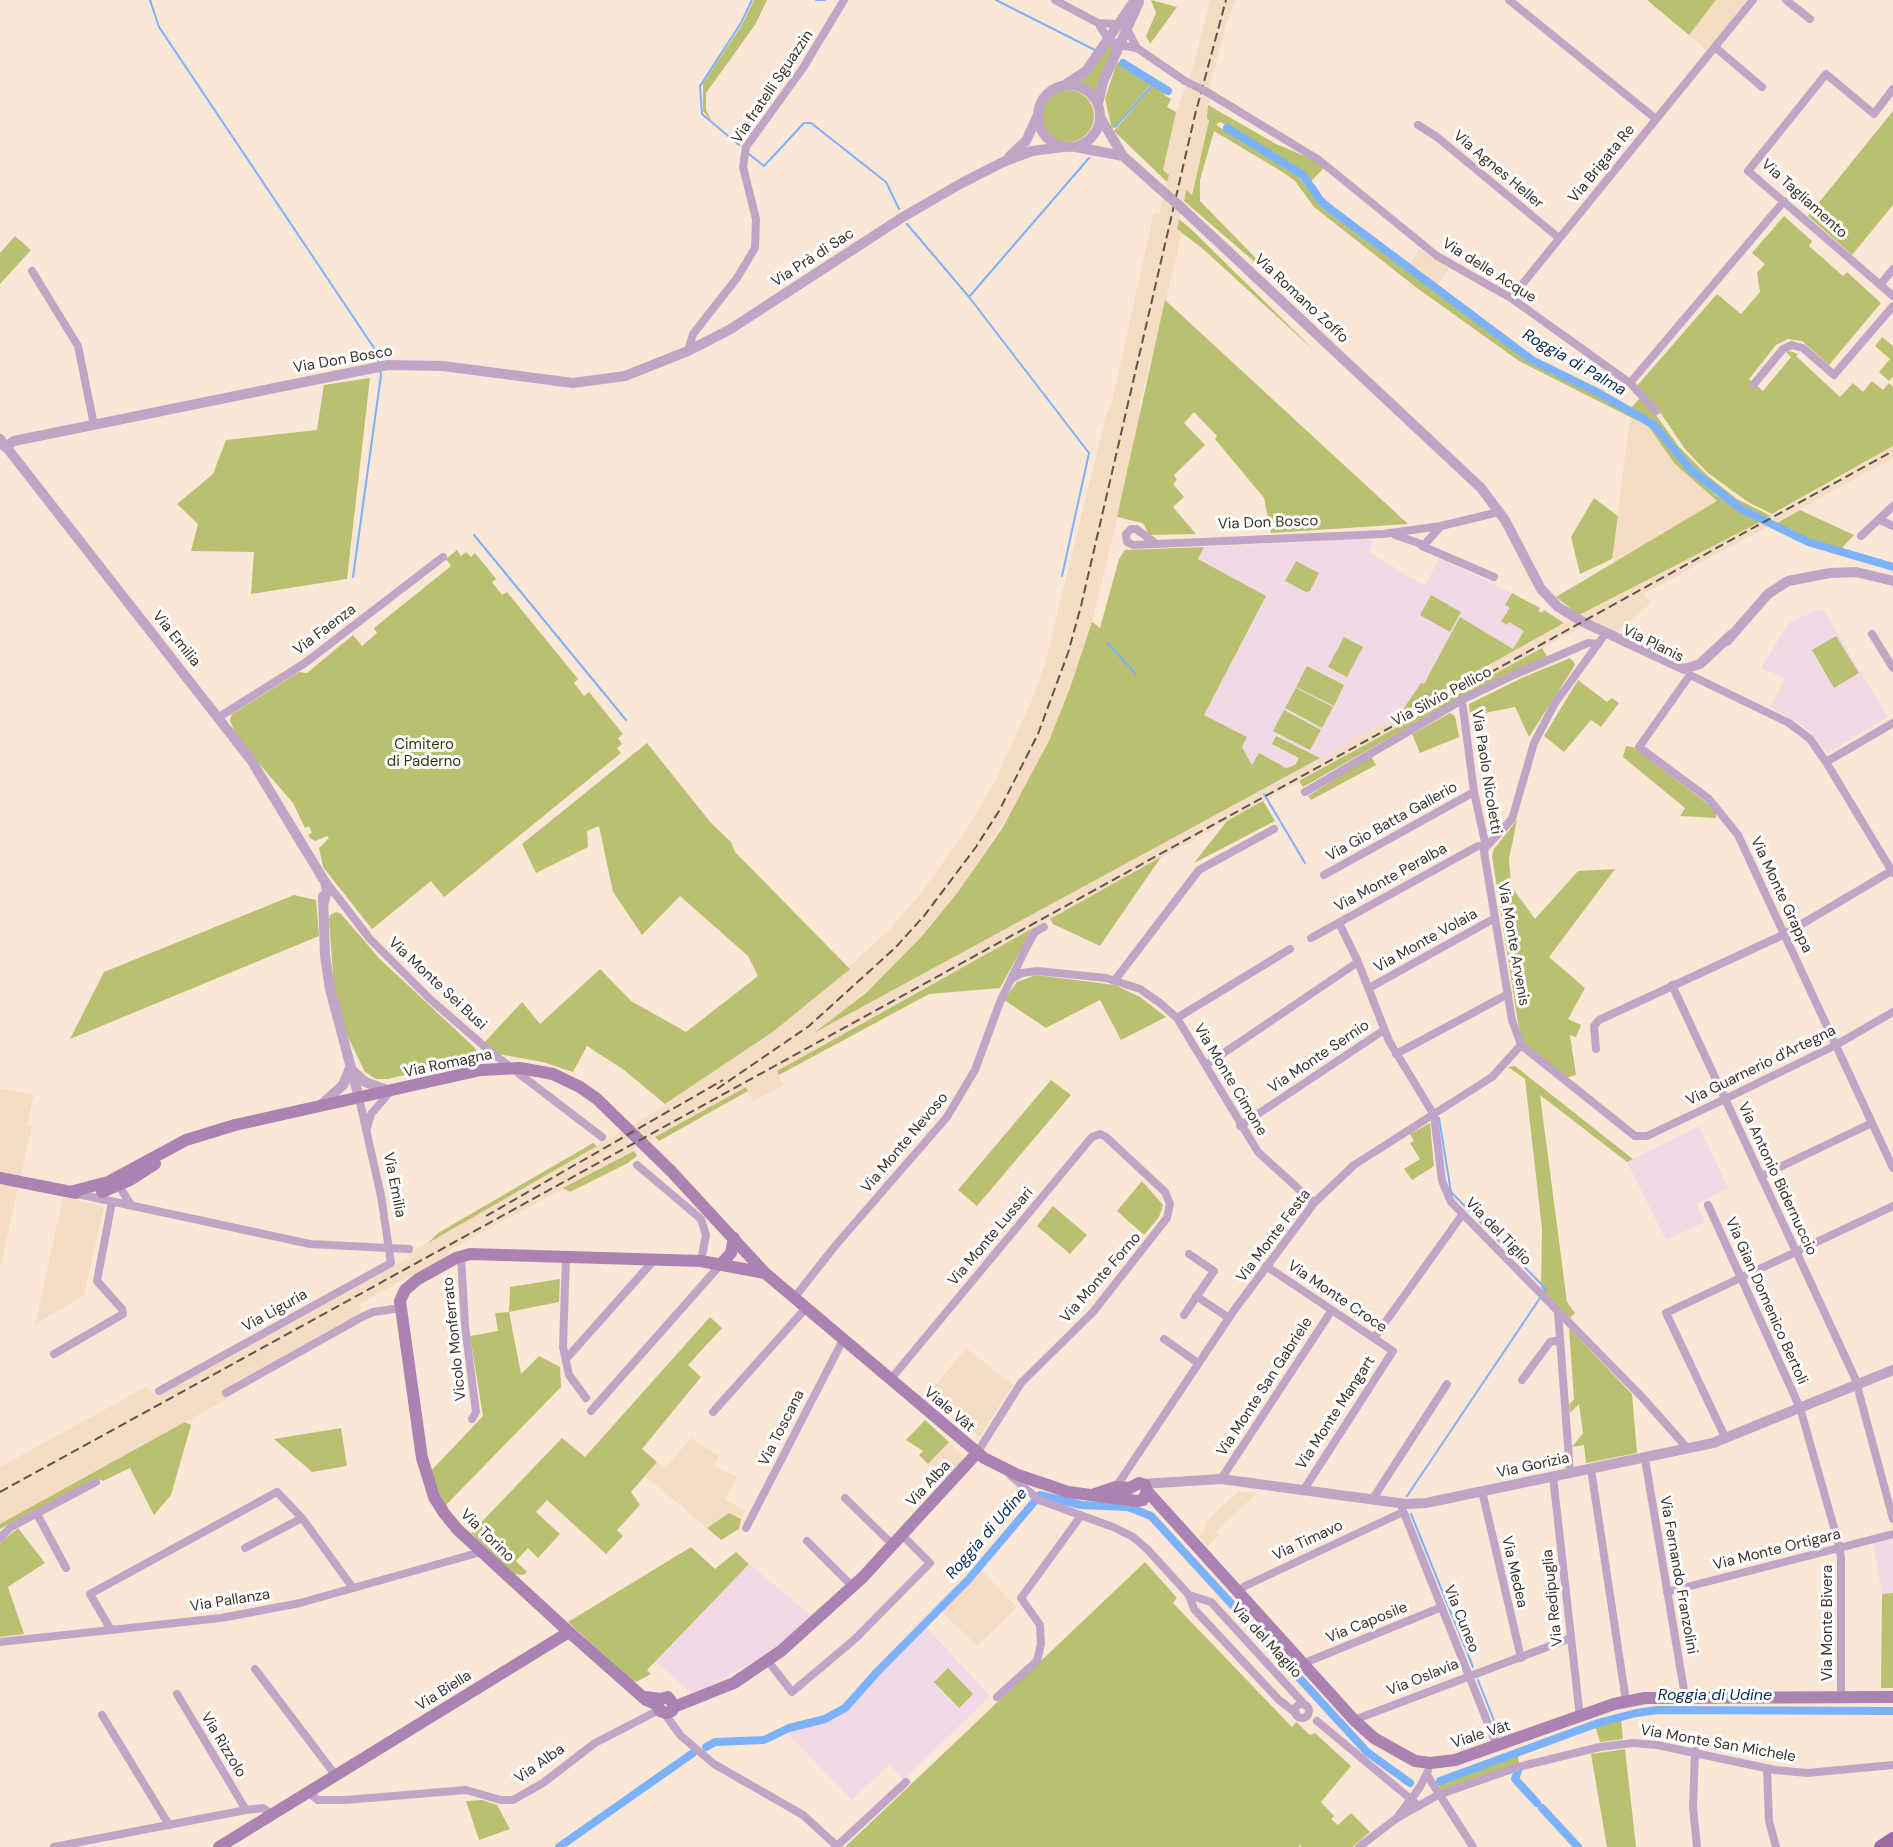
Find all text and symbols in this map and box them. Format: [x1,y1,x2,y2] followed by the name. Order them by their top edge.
[728,27,818,147] street label: Via fratelli Sguazzin
[1565,121,1639,207] street label: Via Brigata Re
[1449,127,1547,213] street label: Via Agnes Heller
[1757,156,1851,242] street label: Via Tagliamento
[768,225,858,291] street label: Via Prà di Sac
[1439,235,1539,307] street label: Via delle Acque
[1250,251,1352,347] street label: Via Romano Zoffo
[1519,326,1629,400] water label: Roggia di Palma
[292,342,394,378] street label: Via Don Bosco
[1217,512,1319,534] street label: Via Don Bosco
[290,601,360,659] street label: Via Faenza
[148,608,204,670] street label: Via Emilia
[1620,622,1686,666] street label: Via Planis
[1389,663,1495,731] street label: Via Silvio Pellico
[1467,708,1505,836] street label: Via Paolo Nicoletti
[387,736,461,771] park label: Cimitero di Paderno
[1323,778,1461,866] street label: Via Gio Batta Gallerio
[1746,834,1816,956] street label: Via Monte Grappa
[1332,840,1450,916] street label: Via Monte Peralba
[1493,881,1533,1007] street label: Via Monte Arvenis
[1371,905,1481,977] street label: Via Monte Volaia
[384,934,490,1034] street label: Via Monte Sei Busi
[1265,1017,1373,1097] street label: Via Monte Sernio
[1189,1021,1271,1139] street label: Via Monte Cimone
[1683,1022,1839,1110] street label: Via Guarnerio d'Artegna
[402,1046,494,1082] street label: Via Romagna
[858,1089,952,1197] street label: Via Monte Nevoso
[1734,1100,1820,1258] street label: Via Antonio Bidernuccio
[379,1151,409,1219] street label: Via Emilia
[945,1184,1037,1290] street label: Via Monte Lussari
[1233,1186,1315,1286] street label: Via Monte Festa
[1461,1194,1535,1270] street label: Via del Tiglio
[1721,1215,1811,1387] street label: Via Gian Domenico Bertoli
[1057,1229,1145,1327] street label: Via Monte Forno
[1284,1257,1390,1337] street label: Via Monte Croce
[440,1276,470,1402] street label: Vicolo Monferrato
[239,1286,311,1336] street label: Via Liguria
[1213,1314,1317,1460] street label: Via Monte San Gabriele
[1293,1353,1379,1473] street label: Via Monte Mangart
[920,1384,978,1436] street label: Viale Vât
[755,1387,809,1469] street label: Via Toscana
[1495,1450,1571,1482] street label: Via Gorizia
[903,1457,955,1511] street label: Via Alba
[942,1485,1032,1583] water label: Roggia di Udine
[1655,1494,1701,1656] street label: Via Fernando Franzolini
[456,1506,518,1566] street label: Via Torino
[1270,1517,1346,1565] street label: Via Timavo
[1711,1525,1843,1575] street label: Via Monte Ortigara
[1497,1534,1531,1610] street label: Via Medea
[1539,1549,1567,1647] street label: Via Redipuglia
[1819,1565,1837,1681] street label: Via Monte Bivera
[1439,1583,1483,1655] street label: Via Cuneo
[189,1586,271,1616] street label: Via Pallanza
[1324,1599,1410,1647] street label: Via Caposile
[1227,1600,1305,1682] street label: Via del Maglio
[1384,1655,1462,1701] street label: Via Oslavia
[413,1667,475,1715] street label: Via Biella
[1658,1686,1772,1706] water label: Roggia di Udine
[196,1709,250,1781] street label: Via Rizzolo
[1449,1717,1513,1753] street label: Viale Vât
[1639,1721,1797,1767] street label: Via Monte San Michele
[512,1740,568,1788] street label: Via Alba

